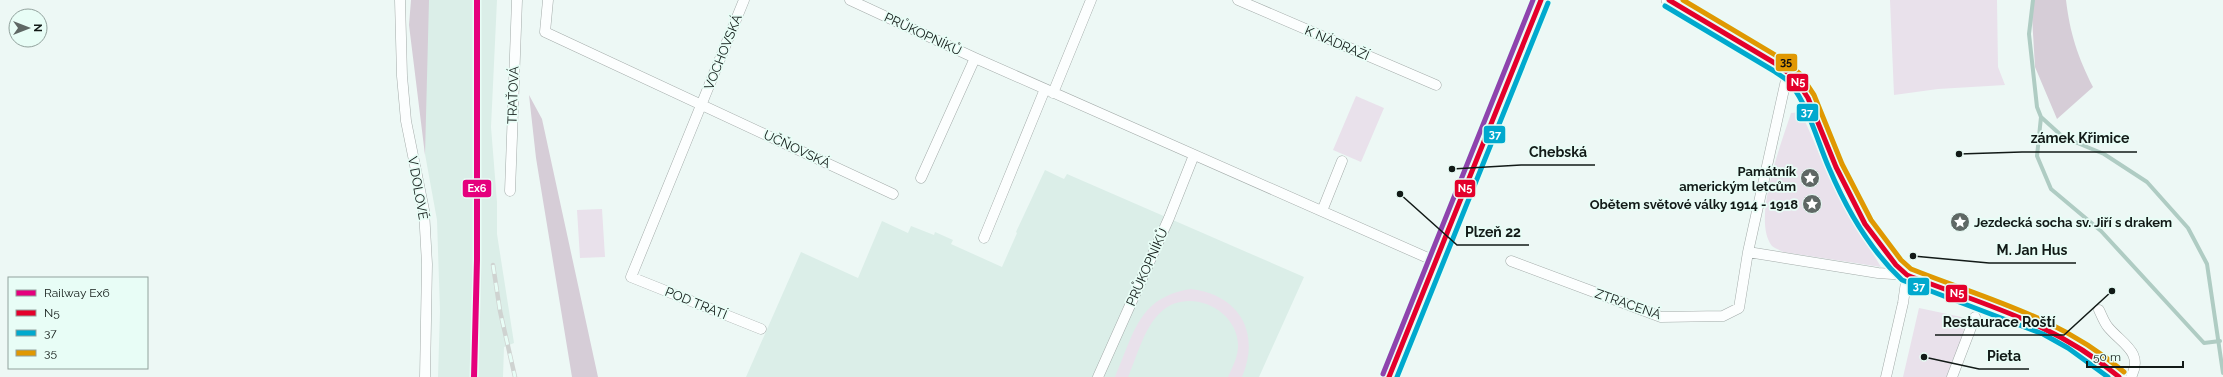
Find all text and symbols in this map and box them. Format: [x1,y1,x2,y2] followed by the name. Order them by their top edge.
[8,8,48,48] north arrow
[882,9,964,58] street label: PRŮKOPNÍKŮ
[701,12,745,92] street label: VOCHOVSKÁ
[1303,23,1372,64] street label: K NÁDRAŽÍ
[31,24,44,32] text: N
[1775,53,1798,72] line badge: 35
[1780,56,1792,69] text: 35
[504,65,522,124] street label: TRAŤOVÁ
[1786,73,1809,92] line badge: N5
[1791,76,1805,89] text: N5
[1796,103,1819,122] line badge: 37
[1801,106,1814,119] text: 37
[1483,125,1506,144] line badge: 37
[761,126,833,171] street label: UČŇOVSKÁ
[2022,126,2137,152] callout: zámek Křimice
[1489,128,1502,141] text: 37
[2031,130,2130,146] text: zámek Křimice
[1521,139,1595,165] callout: Chebská
[1529,144,1587,160] text: Chebská
[405,155,431,221] street label: V DOLOVĚ
[1679,164,1797,194] place label: Památník americkým letcům
[1799,167,1821,189] place icon: Památník americkým letcům
[462,179,492,198] line badge: Ex6
[1454,179,1476,198] line badge: N5
[467,182,487,195] text: Ex6
[1458,182,1472,195] text: N5
[1801,193,1823,215] place icon: Obětem světové války 1914 - 1918
[1590,197,1798,212] place label: Obětem světové války 1914 - 1918
[1949,211,1971,233] place icon: Jezdecká socha sv. Jiří s drakem
[1974,215,2172,230] place label: Jezdecká socha sv. Jiří s drakem
[1457,219,1529,245] callout: Plzeň 22
[1465,224,1521,240] text: Plzeň 22
[1122,225,1171,308] street label: PRŮKOPNÍKŮ
[1989,237,2076,263] callout: M. Jan Hus
[1997,242,2067,258] text: M. Jan Hus
[8,277,148,369] legend
[1907,277,1930,296] line badge: 37
[1913,280,1926,293] text: 37
[663,284,730,323] street label: POD TRATÍ
[1945,284,1968,303] line badge: N5
[44,286,110,300] text: Railway Ex6
[1593,286,1663,322] street label: ZTRACENÁ
[1950,287,1964,300] text: N5
[44,306,60,320] text: N5
[1935,309,2064,335] callout: Restaurace Roští
[1943,314,2056,330] text: Restaurace Roští
[44,326,57,340] text: 37
[1979,343,2029,369] callout: Pieta
[2087,343,2183,369] scale bar
[44,346,57,360] text: 35
[1987,348,2021,364] text: Pieta
[2093,350,2121,364] text: 50 m

